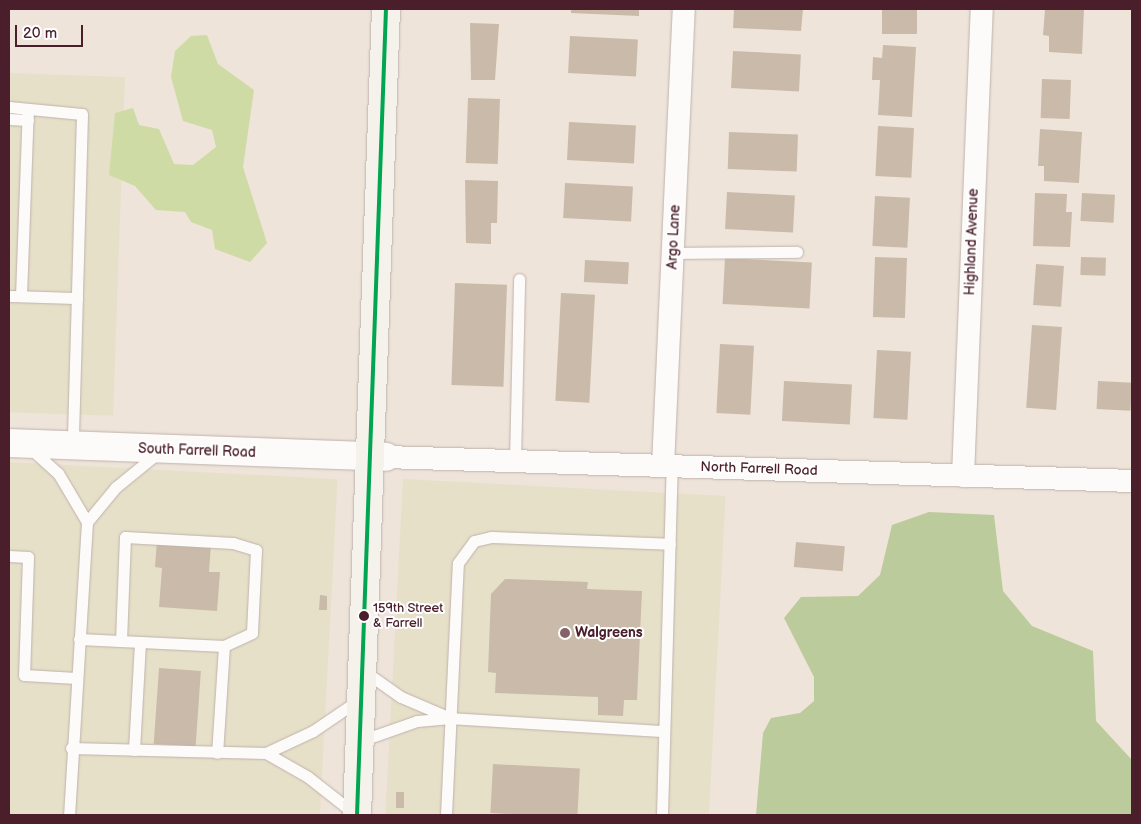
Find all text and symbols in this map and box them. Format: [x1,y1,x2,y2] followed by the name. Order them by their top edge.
[18,15,85,47] scale bar
[23,24,57,43] text: 20 m
[962,188,982,296] street label: Highland Avenue
[664,204,684,270] street label: Argo Lane
[138,441,256,461] street label: South Farrell Road
[700,459,818,479] street label: North Farrell Road
[373,601,443,632] place label: 159th Street & Farrell
[359,611,369,621] marker: 159th Street & Farrell
[575,625,643,641] place label: Walgreens
[559,627,571,639] marker: Walgreens

